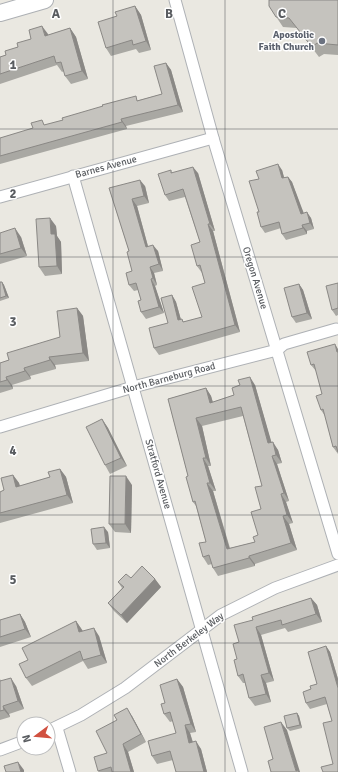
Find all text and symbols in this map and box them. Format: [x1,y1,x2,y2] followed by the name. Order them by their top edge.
[52,6,61,22] text: A
[165,6,173,22] text: B
[278,6,286,22] text: C
[259,29,315,53] place label: Apostolic Faith Church
[317,36,327,46] marker: Apostolic Faith Church
[9,57,17,73] text: 1
[74,153,138,181] street label: Barnes Avenue
[9,186,17,202] text: 2
[240,245,270,311] street label: Oregon Avenue
[9,314,17,330] text: 3
[121,360,217,396] street label: North Barneburg Road
[142,438,174,510] street label: Stratford Avenue
[9,443,17,459] text: 4
[9,572,17,588] text: 5
[152,610,226,670] street label: North Berkeley Way
[16,716,56,756] north arrow
[20,733,34,744] text: N

